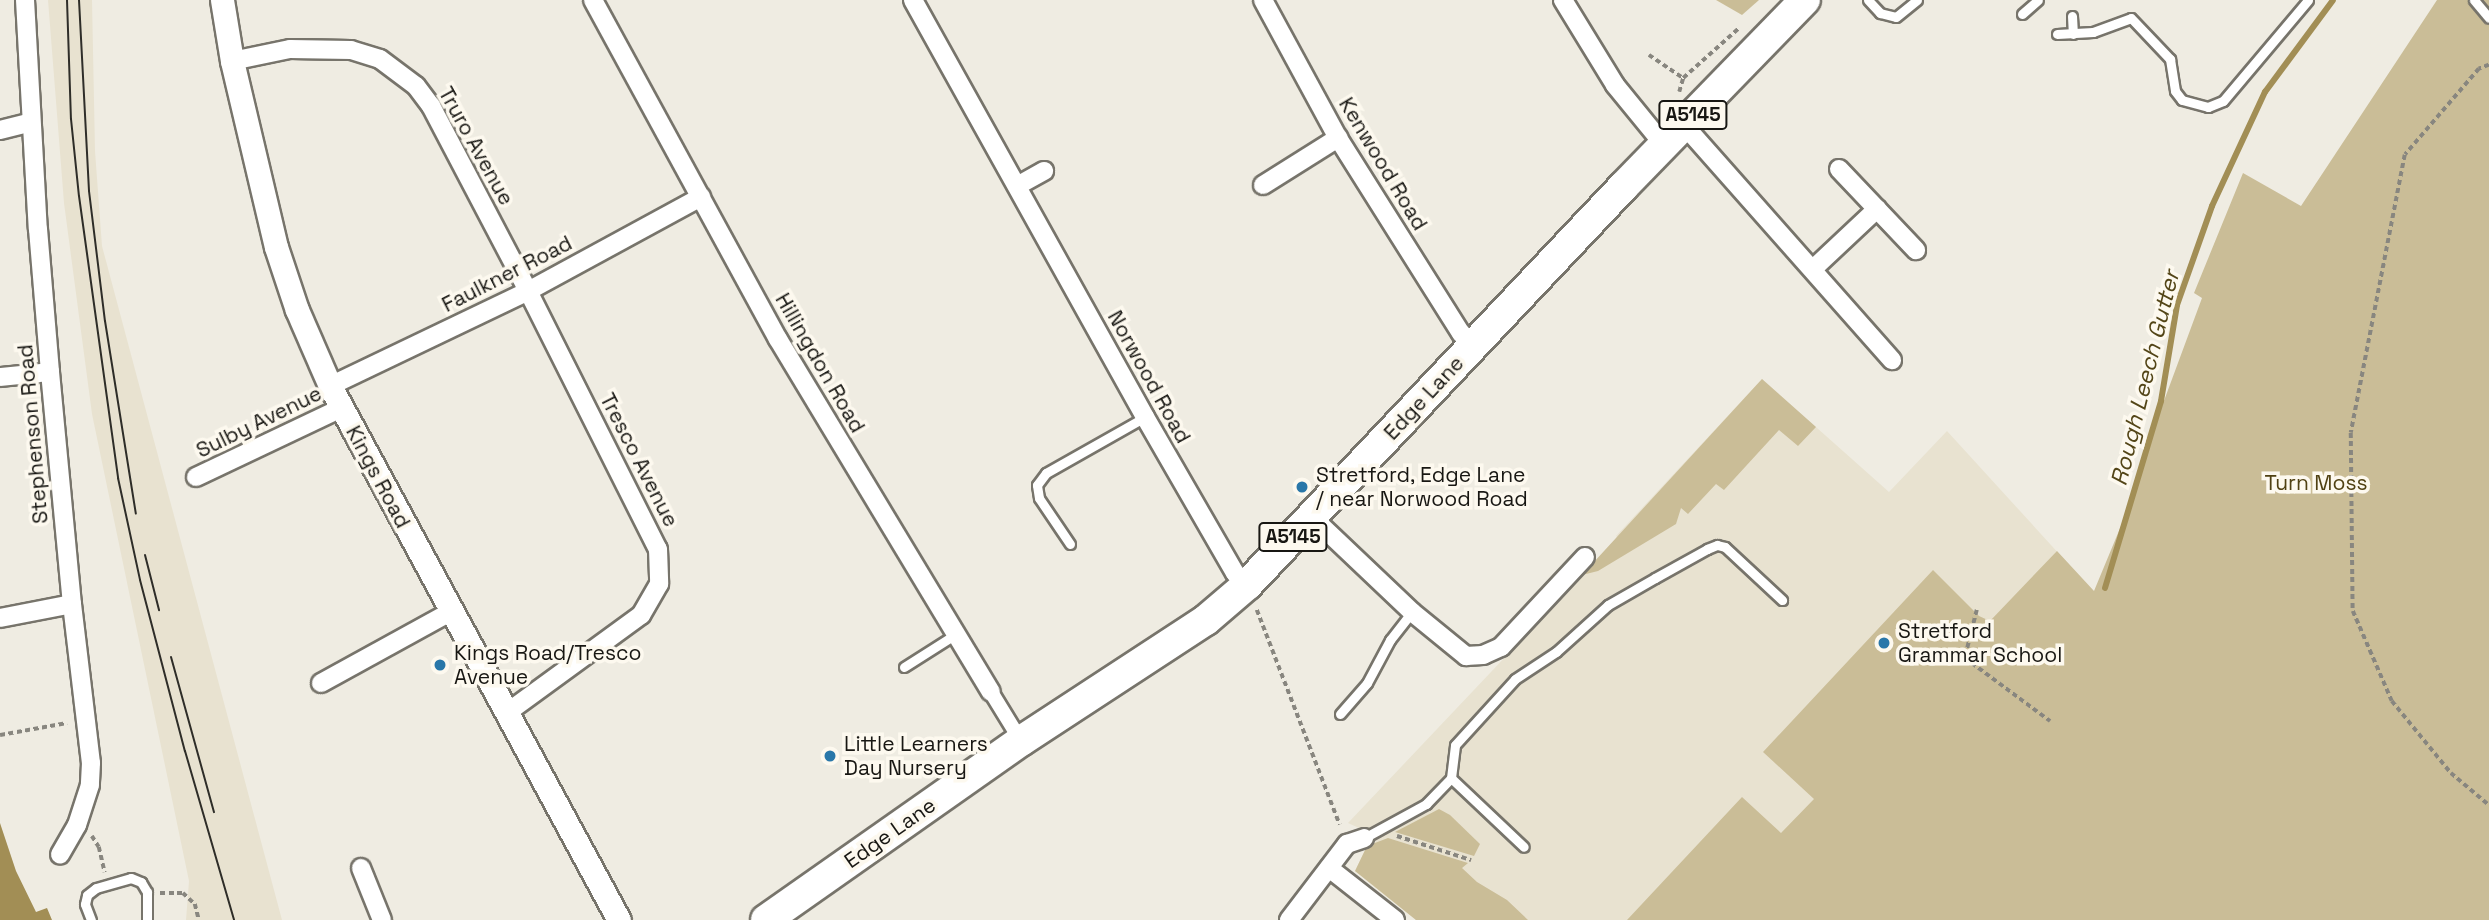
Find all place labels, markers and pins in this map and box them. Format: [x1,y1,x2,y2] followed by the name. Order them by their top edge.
[1316,462,1528,512] place label: Stretford, Edge Lane / near Norwood Road
[1294,479,1310,495] marker: Stretford, Edge Lane / near Norwood Road
[1898,618,2062,668] place label: Stretford Grammar School
[1876,635,1892,651] marker: Stretford Grammar School
[454,640,642,690] place label: Kings Road/Tresco Avenue
[432,657,448,673] marker: Kings Road/Tresco Avenue
[844,731,988,781] place label: Little Learners Day Nursery
[822,748,838,764] marker: Little Learners Day Nursery

